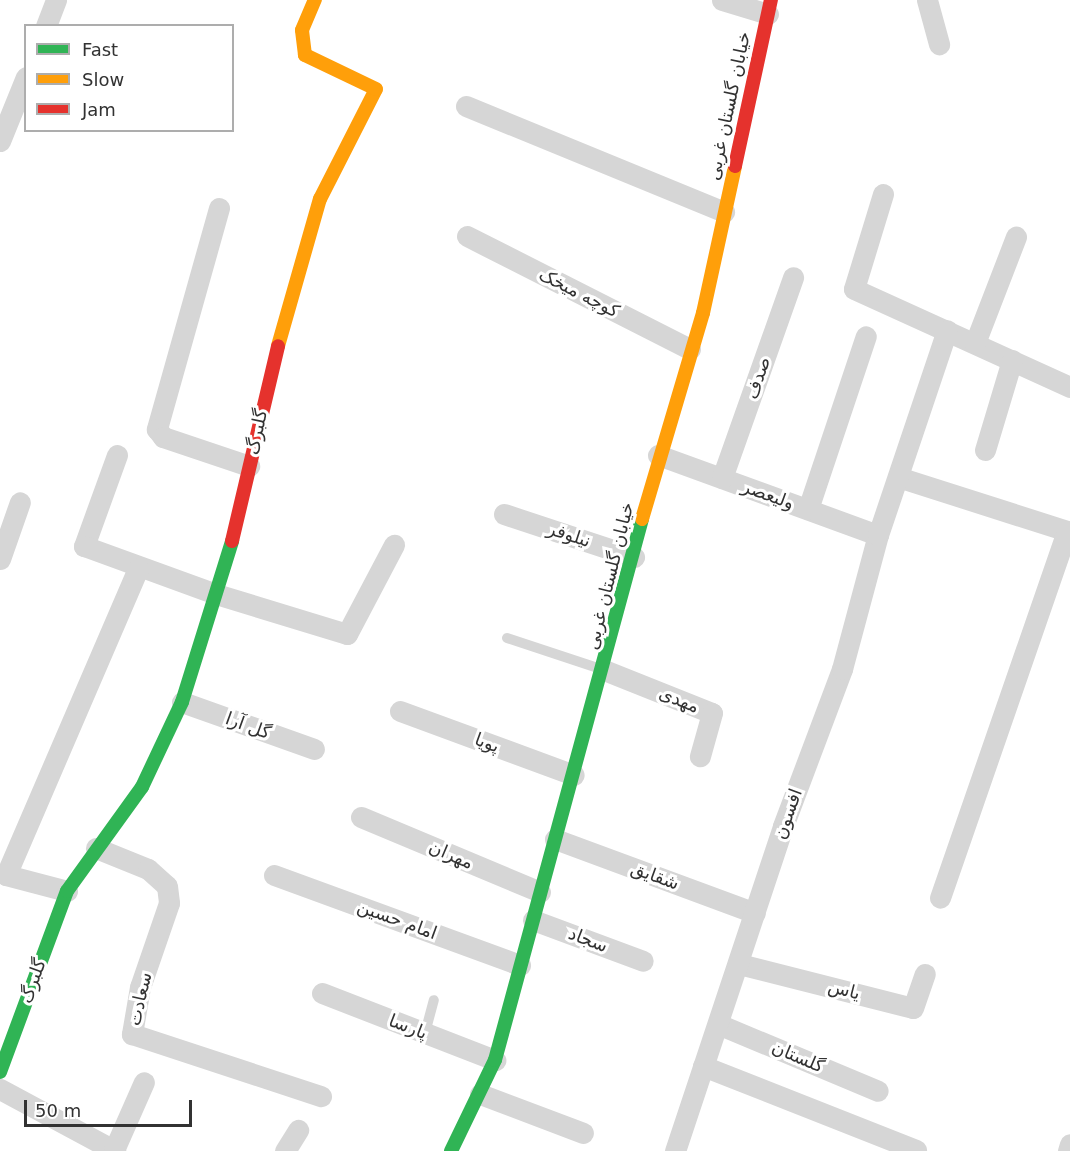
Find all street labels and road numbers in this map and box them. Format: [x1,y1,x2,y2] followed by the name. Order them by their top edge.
[703,30,755,182] street label: خیابان گلستان غربی
[535,264,623,322] street label: کوچه میخک
[741,354,775,402] street label: صدف
[242,407,272,457] street label: گلبرگ
[739,476,797,514] street label: ولیعصر
[581,500,639,652] street label: خیابان گلستان غربی
[545,518,593,552] street label: نیلوفر
[656,682,702,718] street label: مهدی
[222,708,274,744] street label: گل آرا
[472,729,502,757] street label: پویا
[769,786,807,842] street label: افسون
[426,836,476,874] street label: مهران
[628,857,682,895] street label: شقایق
[354,896,440,944] street label: امام حسین
[565,923,611,957] street label: سجاد
[15,956,51,1006] street label: گلبرگ
[123,970,157,1028] street label: سعادت
[826,976,862,1004] street label: یاس
[386,1010,430,1044] street label: پارسا
[769,1036,827,1078] street label: گلستان

